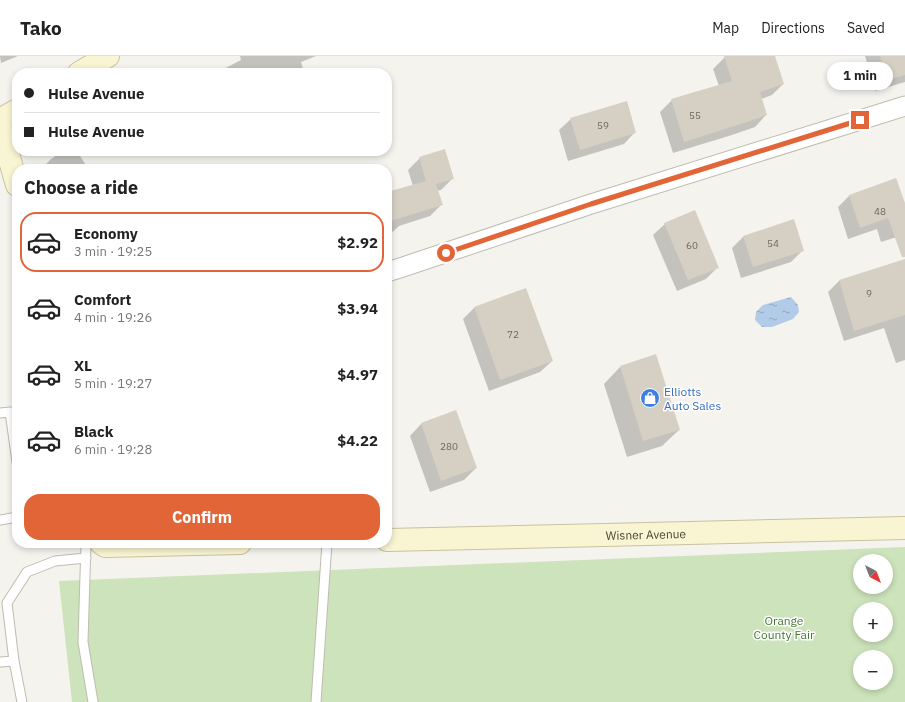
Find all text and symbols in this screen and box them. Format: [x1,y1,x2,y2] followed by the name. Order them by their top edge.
[20,16,62,40] text: Tako
[712,19,739,37] text: Map
[761,19,825,37] text: Directions
[847,19,885,37] text: Saved
[827,62,893,90] callout: 1 min
[843,67,877,84] text: 1 min
[48,84,144,103] text: Hulse Avenue
[689,109,701,122] house number: 55
[851,111,869,129] route end
[597,119,609,132] house number: 59
[48,122,144,141] text: Hulse Avenue
[24,176,138,199] text: Choose a ride
[874,205,886,218] house number: 48
[26,224,62,260] icon: car
[74,224,138,243] text: Economy
[337,233,378,252] text: $2.92
[767,237,779,250] house number: 54
[686,239,698,252] house number: 60
[74,243,152,260] text: 3 min · 19:25
[437,244,455,262] route start
[866,287,872,300] house number: 9
[26,290,62,326] icon: car
[74,290,131,309] text: Comfort
[337,299,378,318] text: $3.94
[74,309,152,326] text: 4 min · 19:26
[507,328,519,341] house number: 72
[26,356,62,392] icon: car
[74,356,92,375] text: XL
[337,365,378,384] text: $4.97
[74,375,152,392] text: 5 min · 19:27
[664,384,721,413] place label: Elliotts Auto Sales
[639,387,661,409] shop icon: Elliotts Auto Sales
[26,422,62,458] icon: car
[74,422,114,441] text: Black
[337,431,378,450] text: $4.22
[440,440,458,453] house number: 280
[74,441,152,458] text: 6 min · 19:28
[24,494,380,540] button: Confirm
[606,526,687,542] street label: Wisner Avenue
[853,554,893,594] north arrow
[853,554,893,690] map controls
[853,602,893,642] button: +
[754,613,815,642] park label: Orange County Fair
[853,650,893,690] button: −

